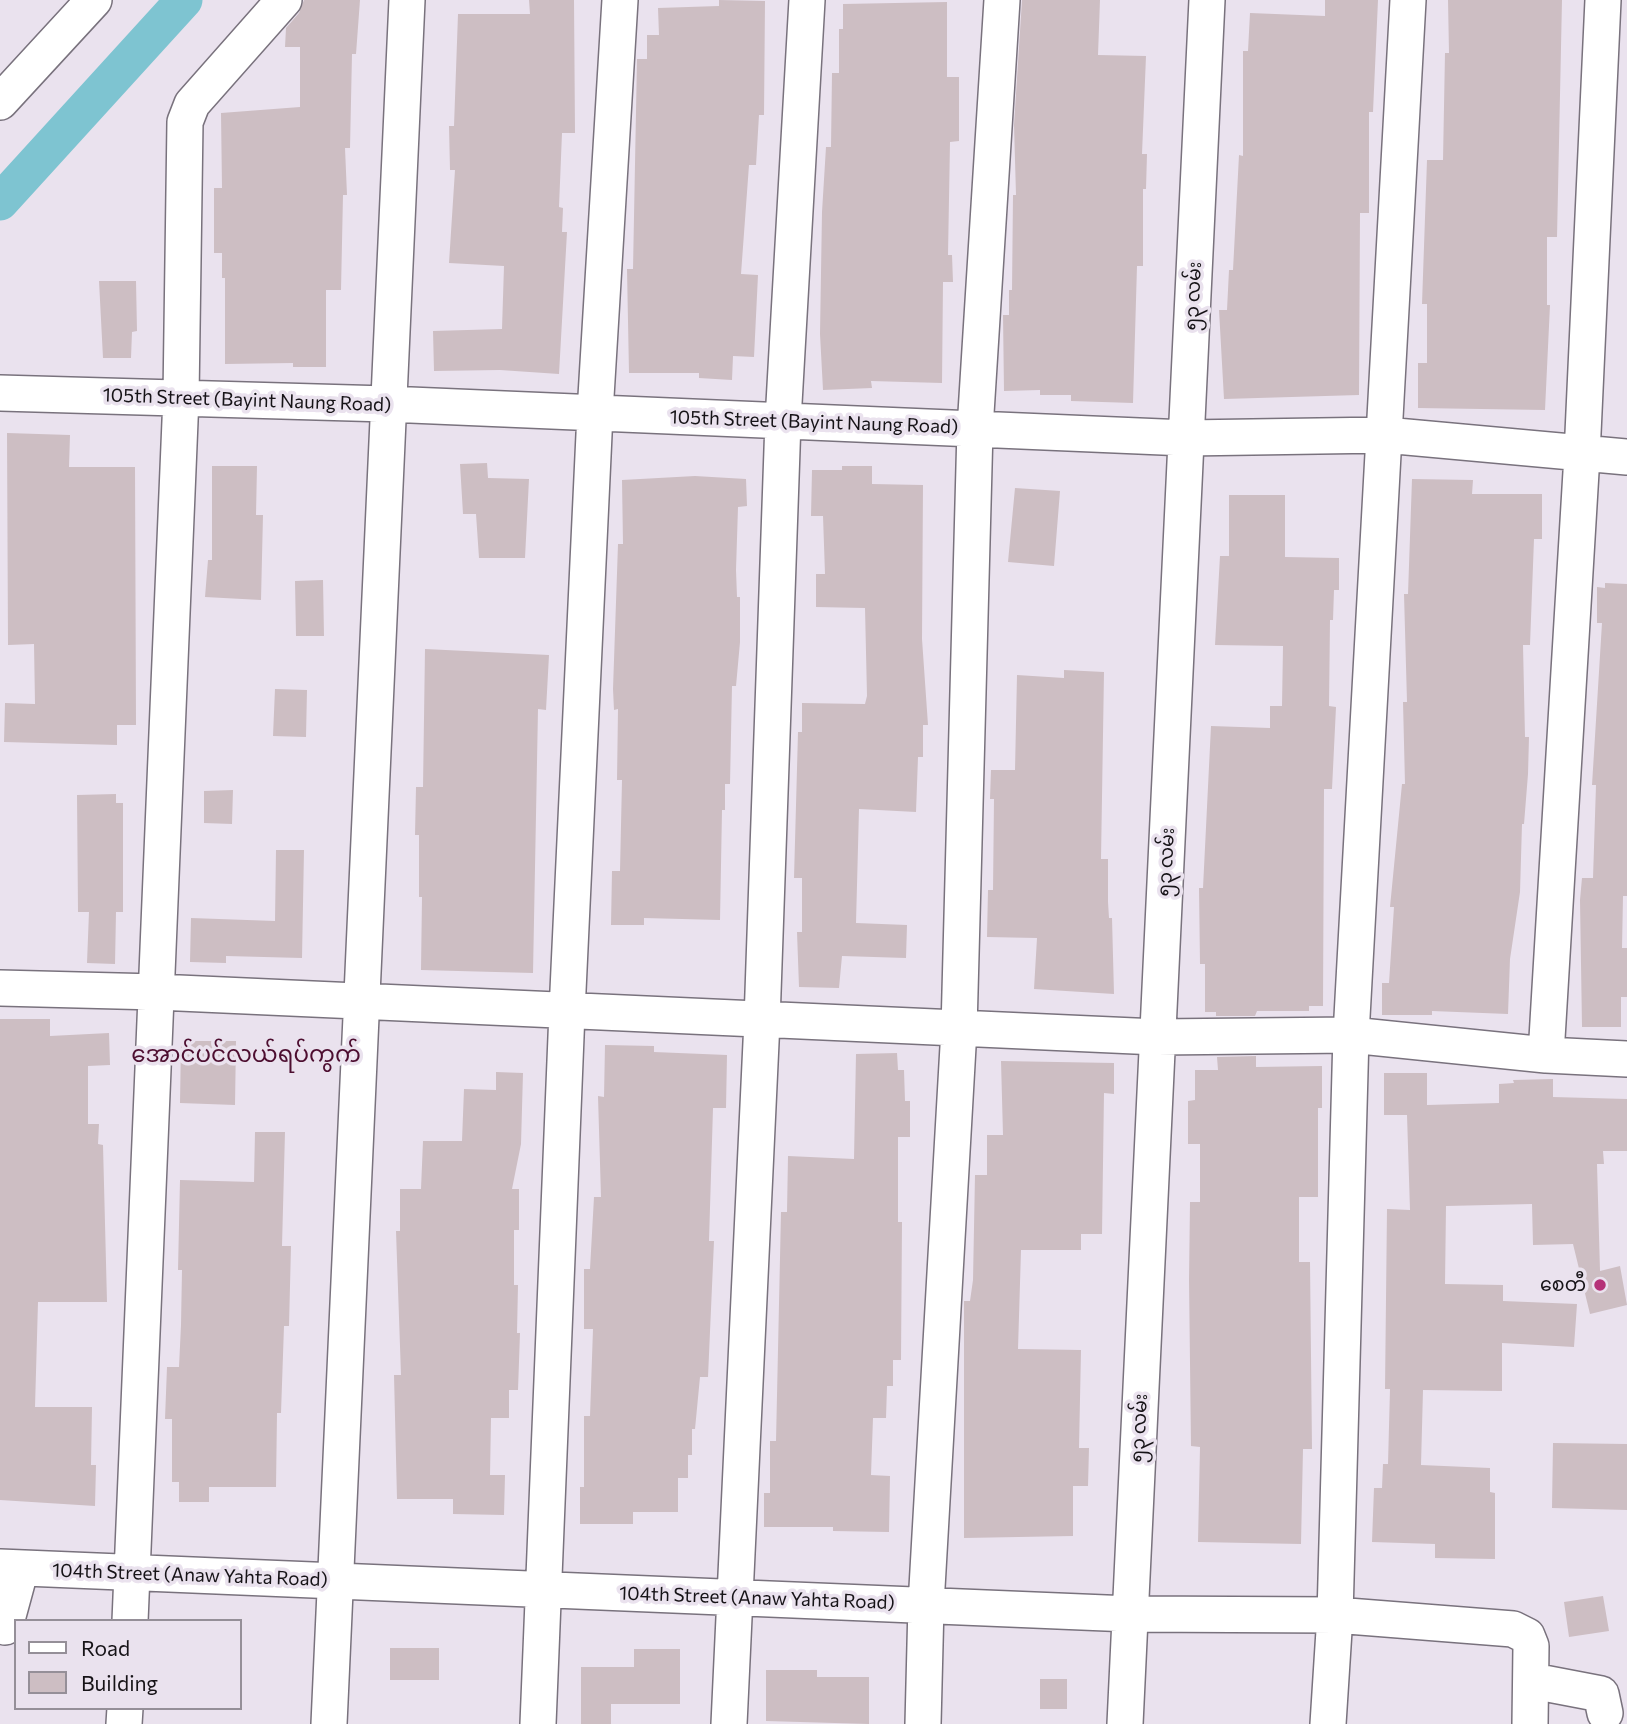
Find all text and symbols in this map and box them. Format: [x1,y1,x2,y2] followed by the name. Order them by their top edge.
[1180,261,1206,331] street label: ၅၃ လမ်း
[102,384,392,416] street label: 105th Street (Bayint Naung Road)
[669,406,959,438] street label: 105th Street (Bayint Naung Road)
[1153,827,1179,897] street label: ၅၃ လမ်း
[131,1040,361,1068] district label: အောင်ပင်လယ်ရပ်ကွက်
[1540,1274,1586,1296] place label: စေတီ
[1592,1277,1608,1293] marker: စေတီ
[1126,1393,1152,1463] street label: ၅၃ လမ်း
[52,1559,328,1591] street label: 104th Street (Anaw Yahta Road)
[619,1582,895,1614] street label: 104th Street (Anaw Yahta Road)
[14,1619,242,1710] legend
[81,1635,130,1660] text: Road
[81,1670,158,1695] text: Building

